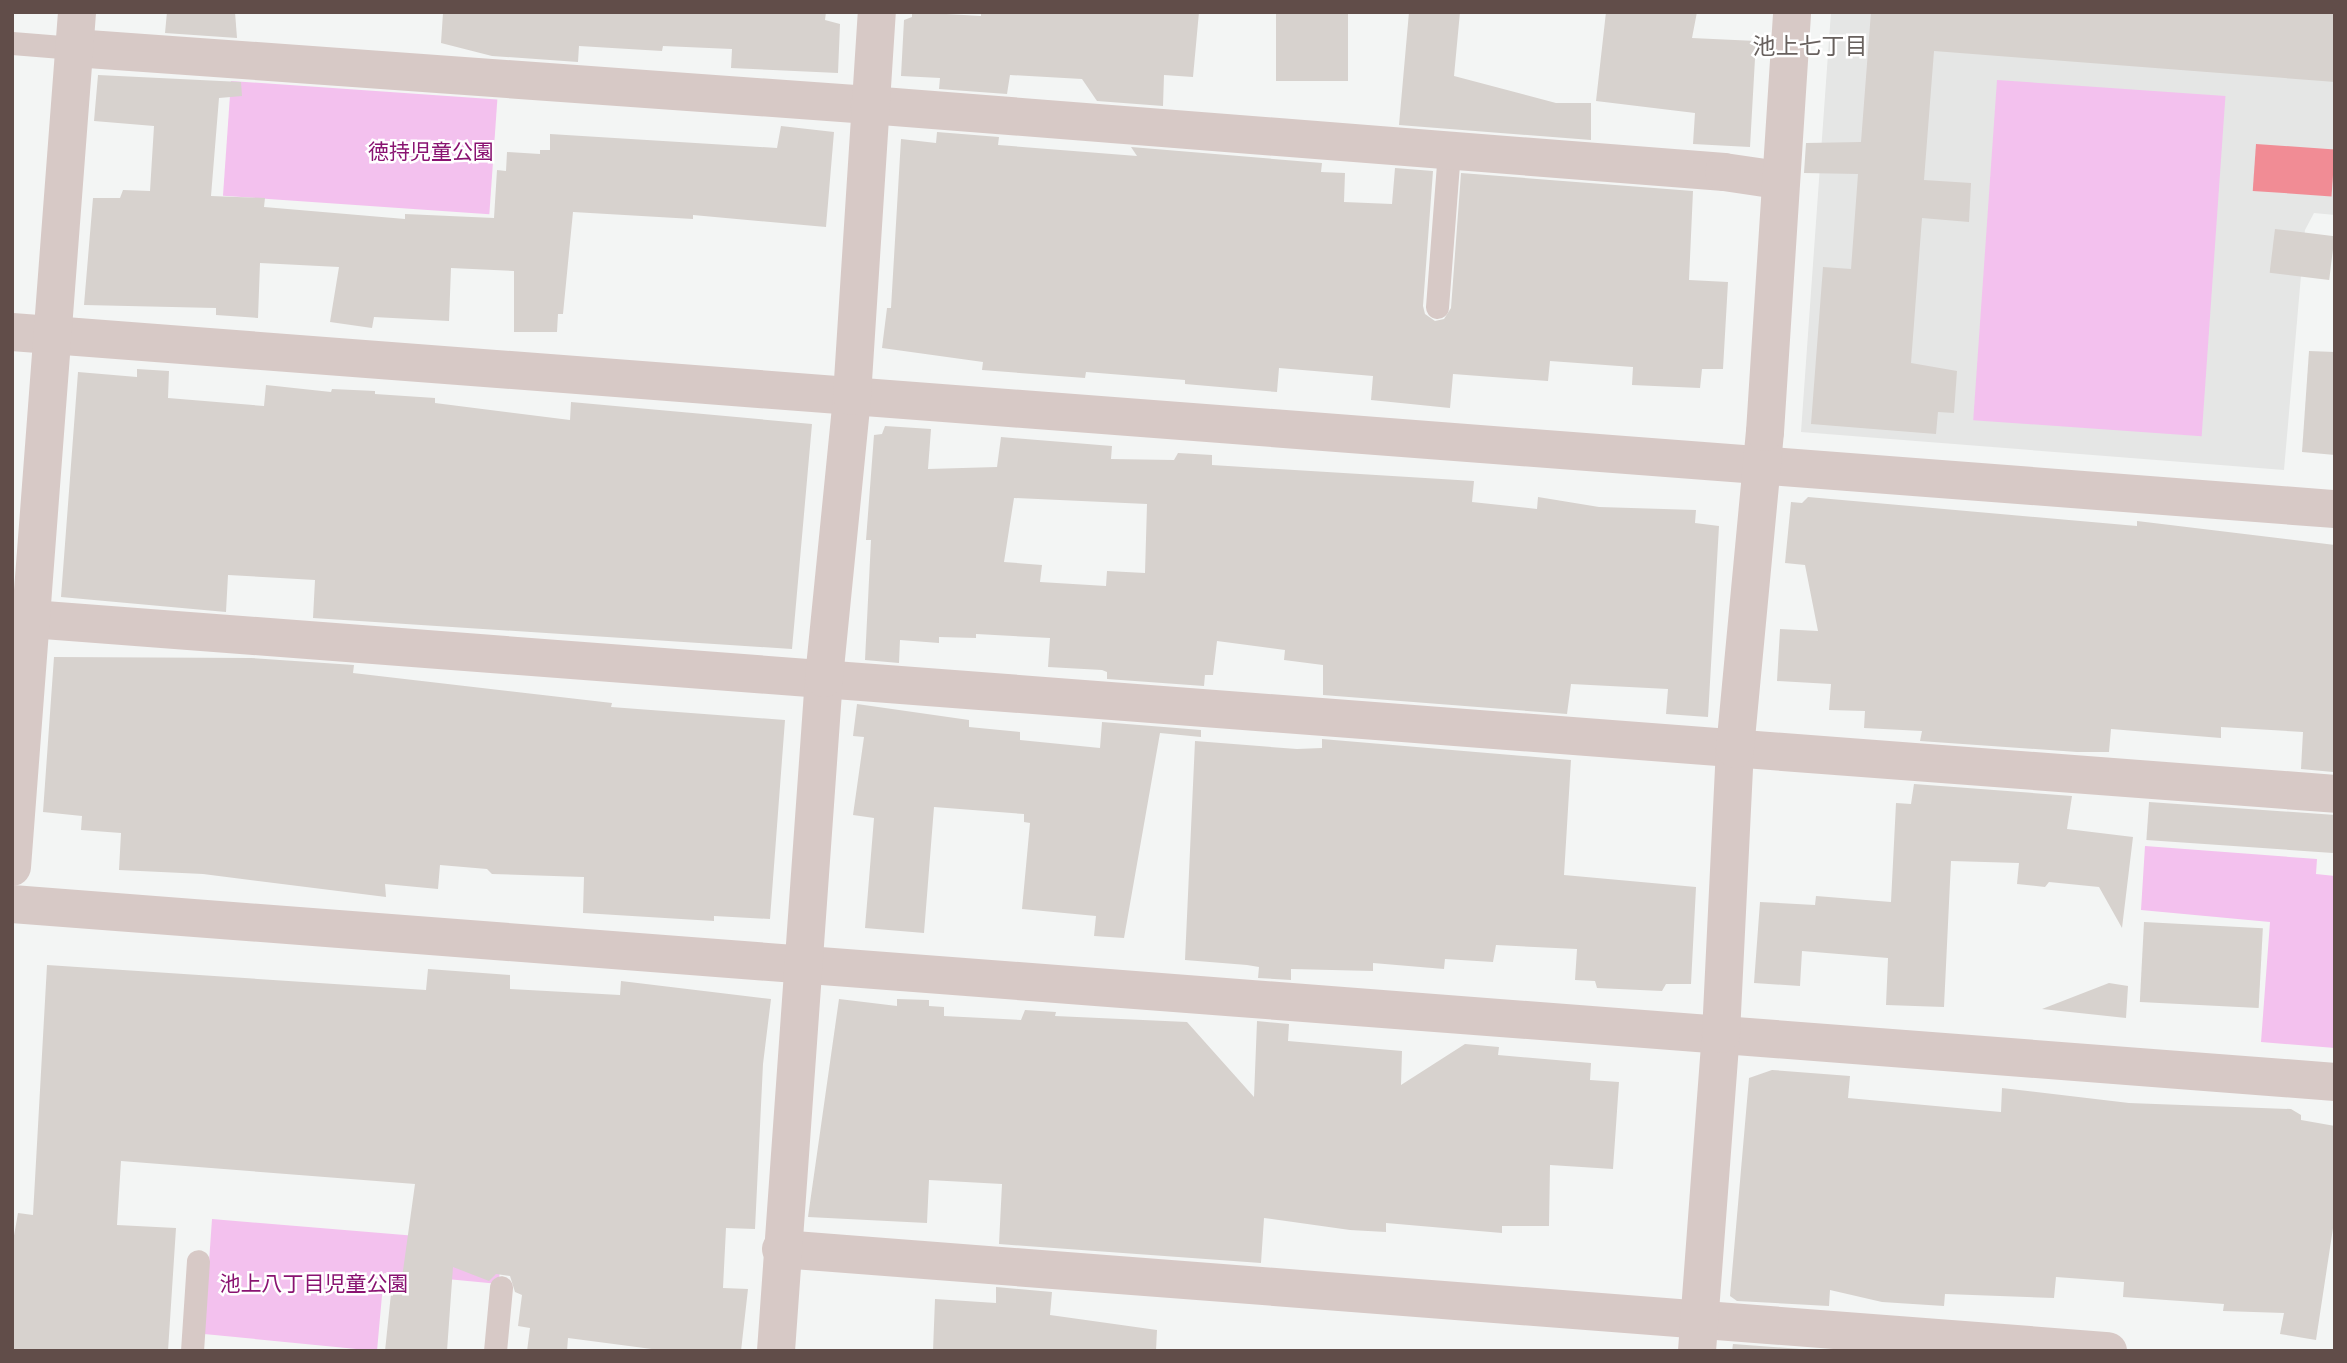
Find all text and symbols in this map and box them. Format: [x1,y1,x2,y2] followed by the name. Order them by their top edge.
[1753,35,1867,63] district label: 池上七丁目
[368,141,494,167] park label: 徳持児童公園
[220,1273,408,1299] park label: 池上八丁目児童公園

